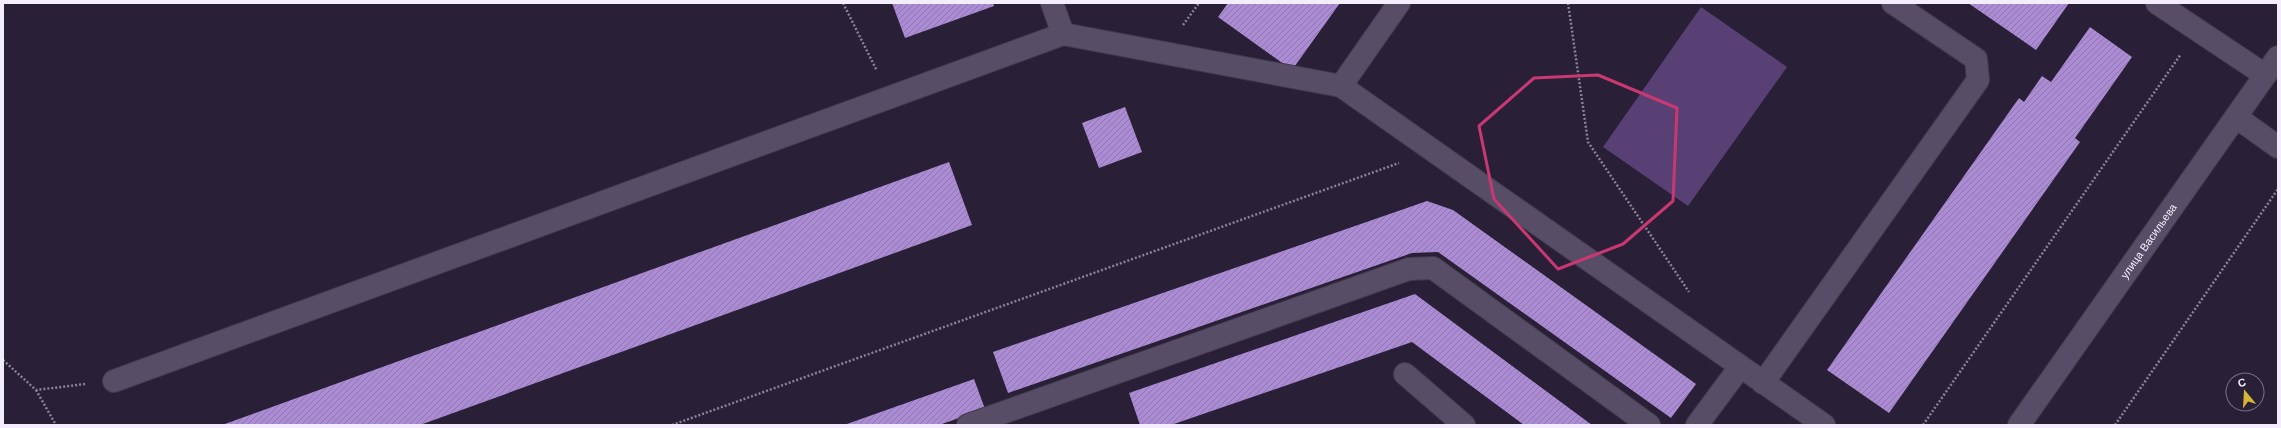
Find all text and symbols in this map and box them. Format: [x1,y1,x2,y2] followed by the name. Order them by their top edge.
[2117,200,2180,281] street label: улица Васильева
[2225,372,2265,412] north arrow
[2236,375,2248,390] text: С

